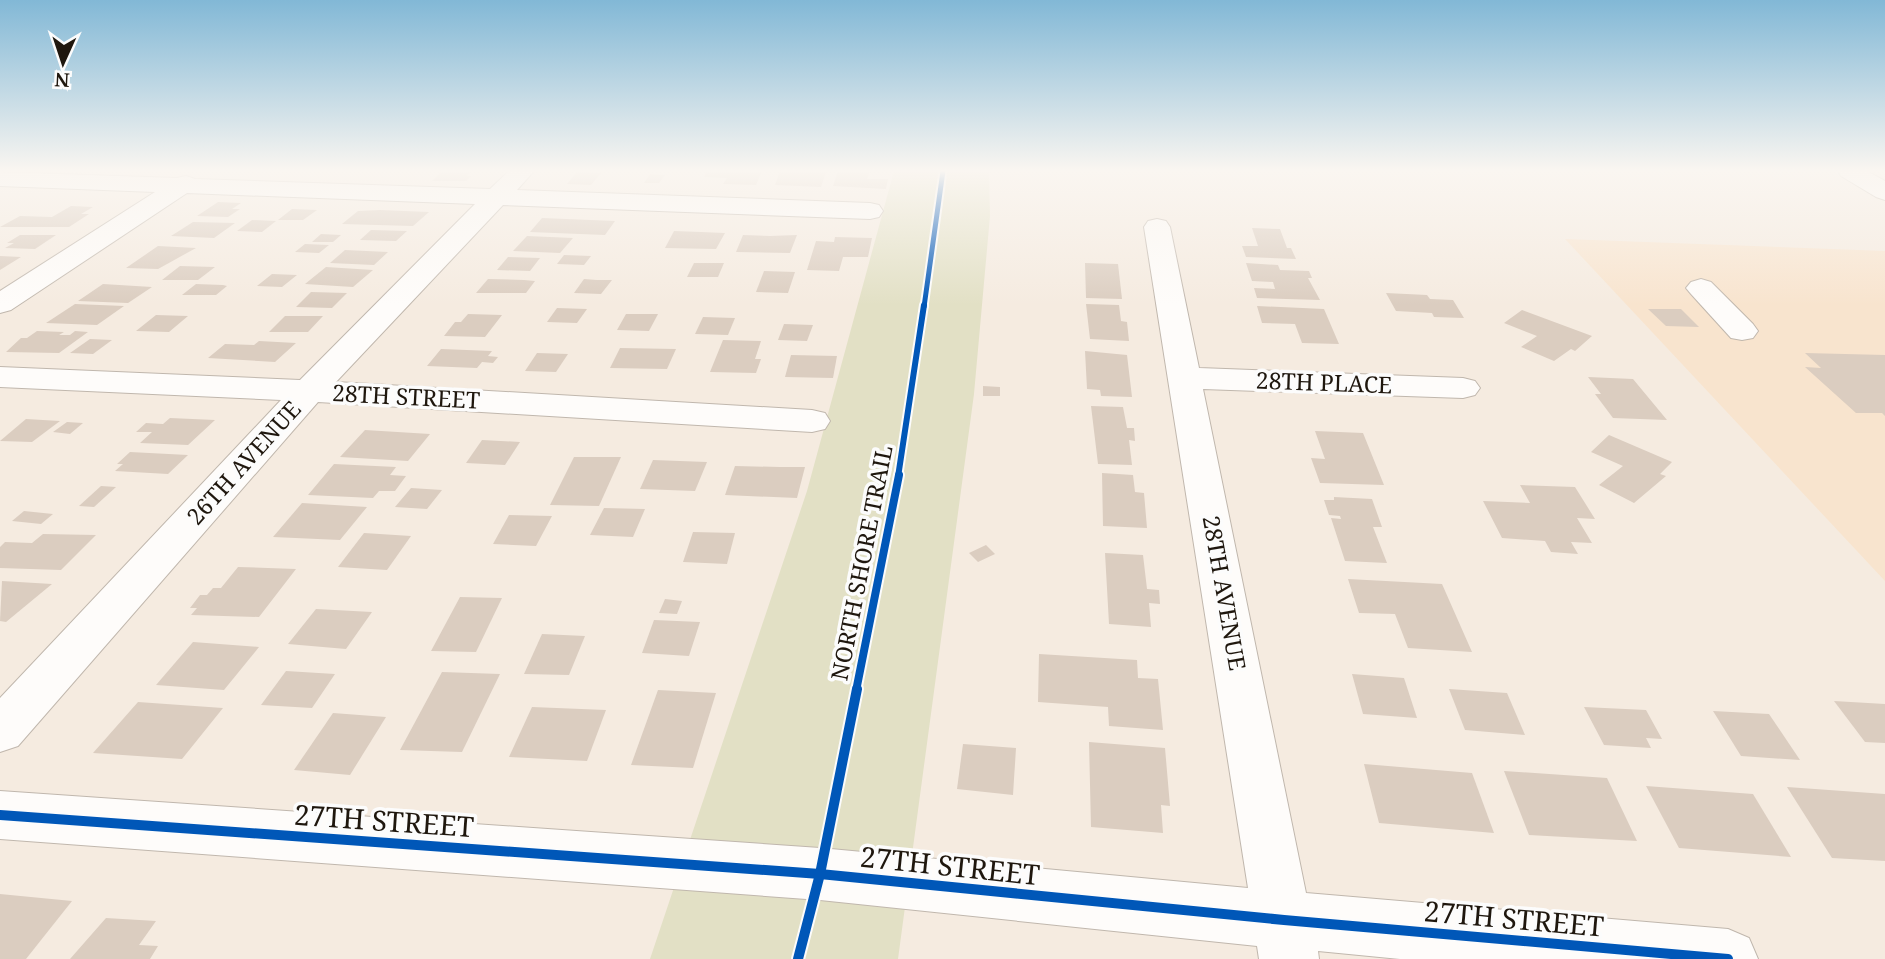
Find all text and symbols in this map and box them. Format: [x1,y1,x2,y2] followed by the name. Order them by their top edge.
[28,28,98,98] north arrow
[54,67,70,93] text: N
[1255,364,1393,400] street label: 28TH PLACE
[331,376,481,416] street label: 28TH STREET
[179,393,308,531] street label: 26TH AVENUE
[823,442,900,683] street label: NORTH SHORE TRAIL
[1196,513,1254,673] street label: 28TH AVENUE
[293,795,475,845] street label: 27TH STREET
[859,837,1042,893] street label: 27TH STREET
[1423,891,1606,945] street label: 27TH STREET

